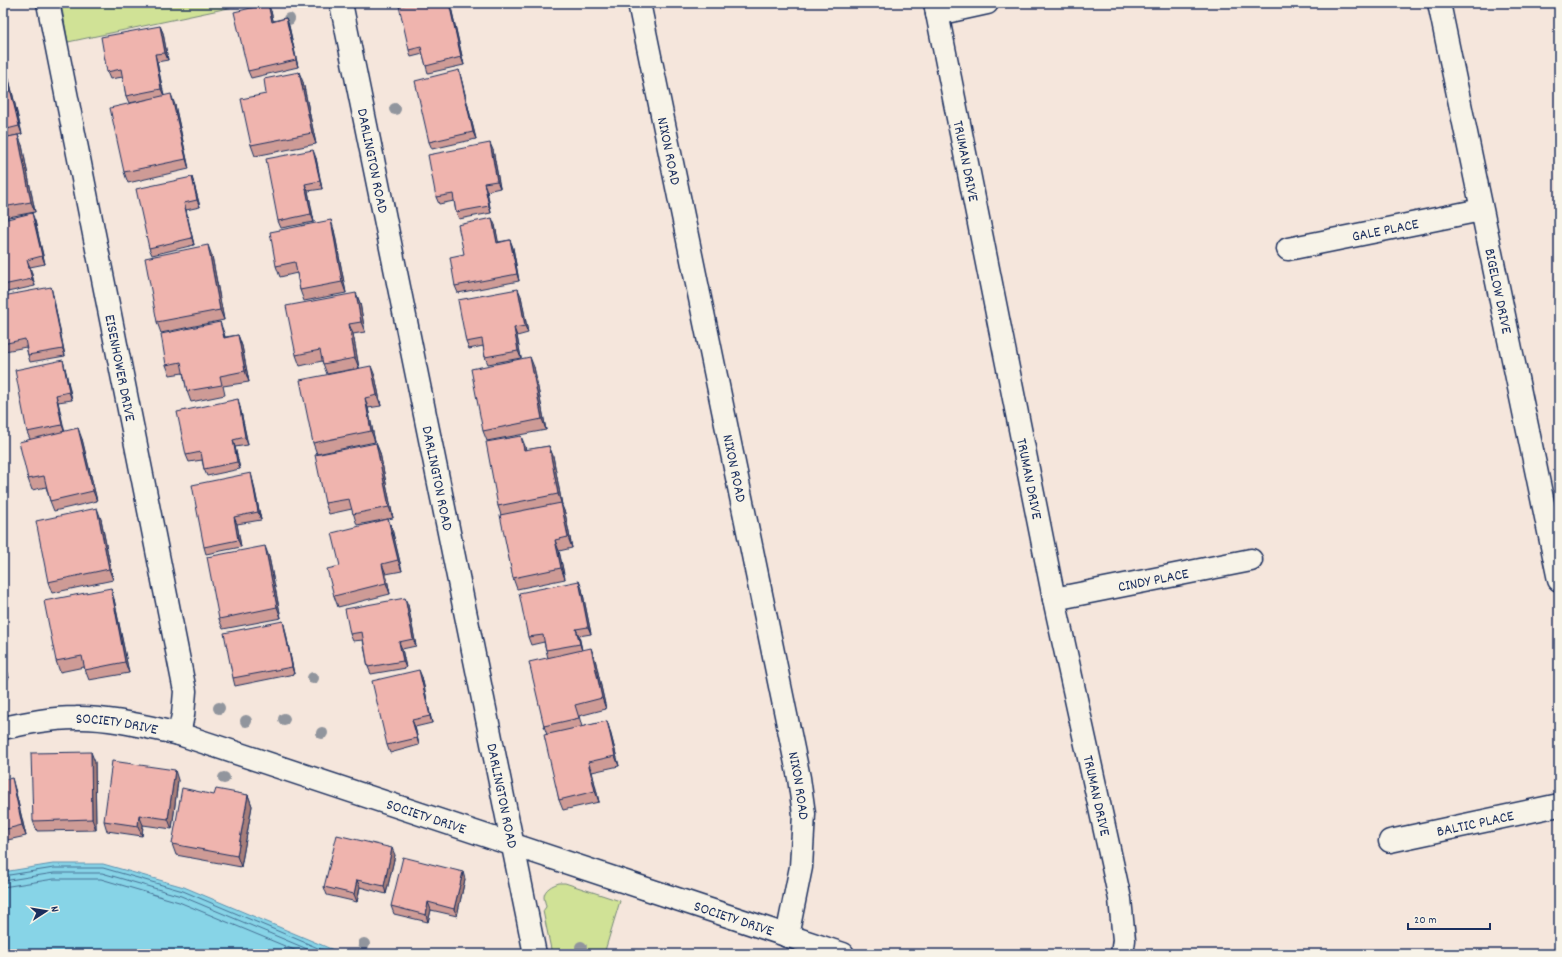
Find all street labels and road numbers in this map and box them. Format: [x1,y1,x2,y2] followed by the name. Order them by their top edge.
[350,107,393,216] street label: DARLINGTON ROAD
[650,115,685,187] street label: NIXON ROAD
[946,119,983,204] street label: TRUMAN DRIVE
[1350,214,1421,249] street label: GALE PLACE
[1477,247,1517,336] street label: BIGELOW DRIVE
[97,313,140,424] street label: EISENHOWER DRIVE
[415,424,457,533] street label: DARLINGTON ROAD
[715,433,751,505] street label: NIXON ROAD
[1009,437,1047,522] street label: TRUMAN DRIVE
[1116,564,1191,599] street label: CINDY PLACE
[76,709,160,742] street label: SOCIETY DRIVE
[479,742,522,851] street label: DARLINGTON ROAD
[781,750,813,820] street label: NIXON ROAD
[1076,753,1115,839] street label: TRUMAN DRIVE
[383,794,469,841] street label: SOCIETY DRIVE
[1435,806,1516,844] street label: BALTIC PLACE
[691,896,776,943] street label: SOCIETY DRIVE

